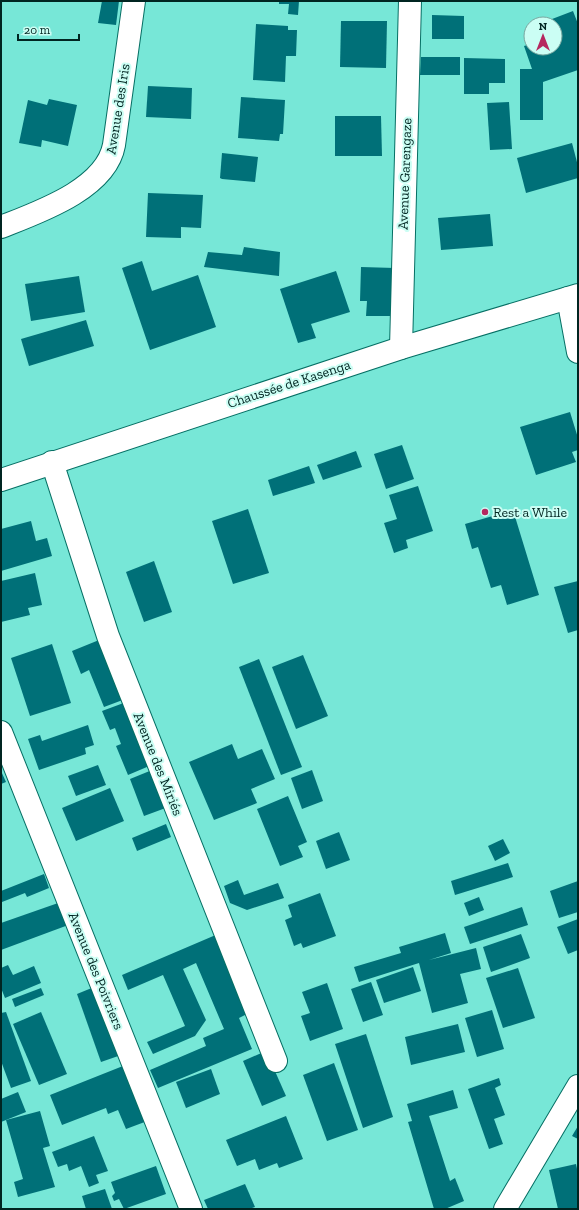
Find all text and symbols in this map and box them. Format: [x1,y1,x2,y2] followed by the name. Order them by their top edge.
[18,16,79,42] scale bar
[523,16,563,56] north arrow
[539,20,548,33] text: N
[24,23,51,37] text: 20 m
[102,62,134,156] street label: Avenue des Iris
[395,117,415,230] street label: Avenue Garengaze
[225,356,353,412] street label: Chaussée de Kasenga
[493,504,568,521] place label: Rest a While
[480,507,490,517] marker: Rest a While
[130,710,186,818] street label: Avenue des Miriés
[65,910,127,1032] street label: Avenue des Poivriers

